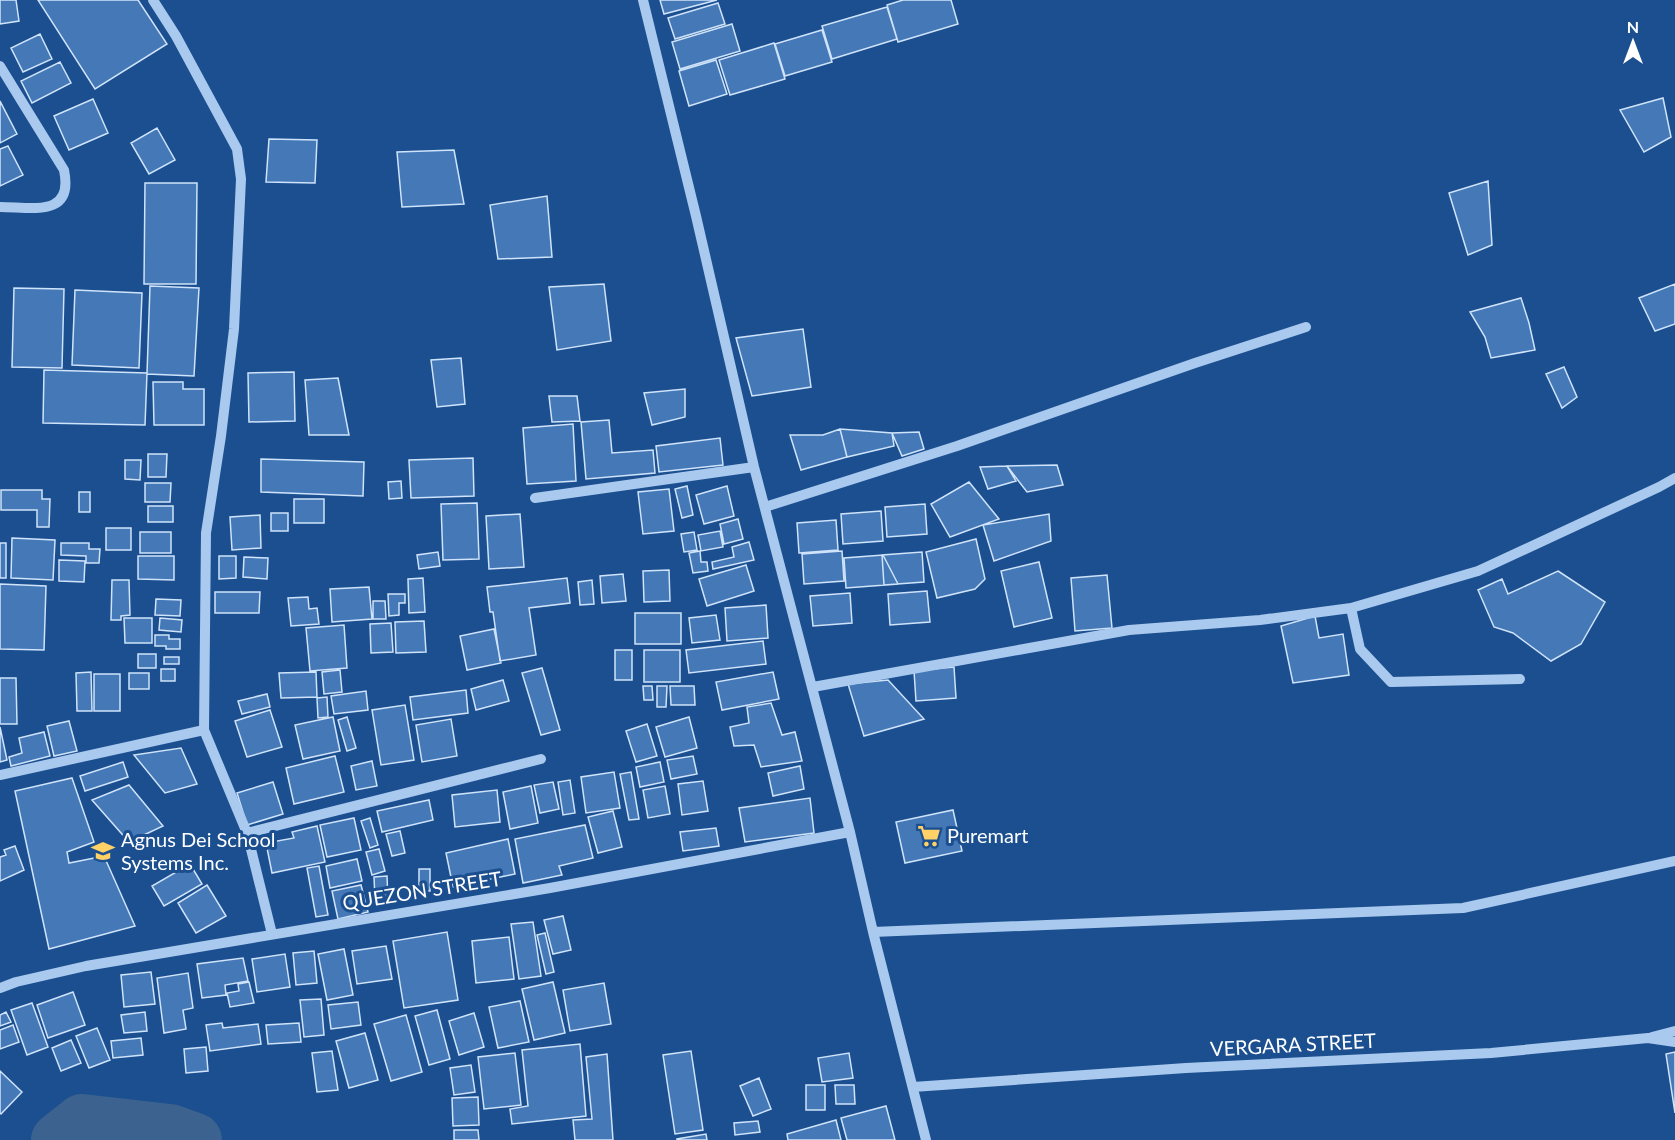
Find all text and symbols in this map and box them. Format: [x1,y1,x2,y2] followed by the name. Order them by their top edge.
[1603,12,1663,72] north arrow
[1627,17,1639,36] text: N
[916,823,942,849] supermarket icon: Puremart
[947,823,1028,847] place label: Puremart
[121,827,275,874] place label: Agnus Dei School Systems Inc.
[90,838,116,864] school or university icon: Agnus Dei School Systems Inc.
[341,866,503,914] street label: QUEZON STREET
[1209,1028,1377,1060] street label: VERGARA STREET

